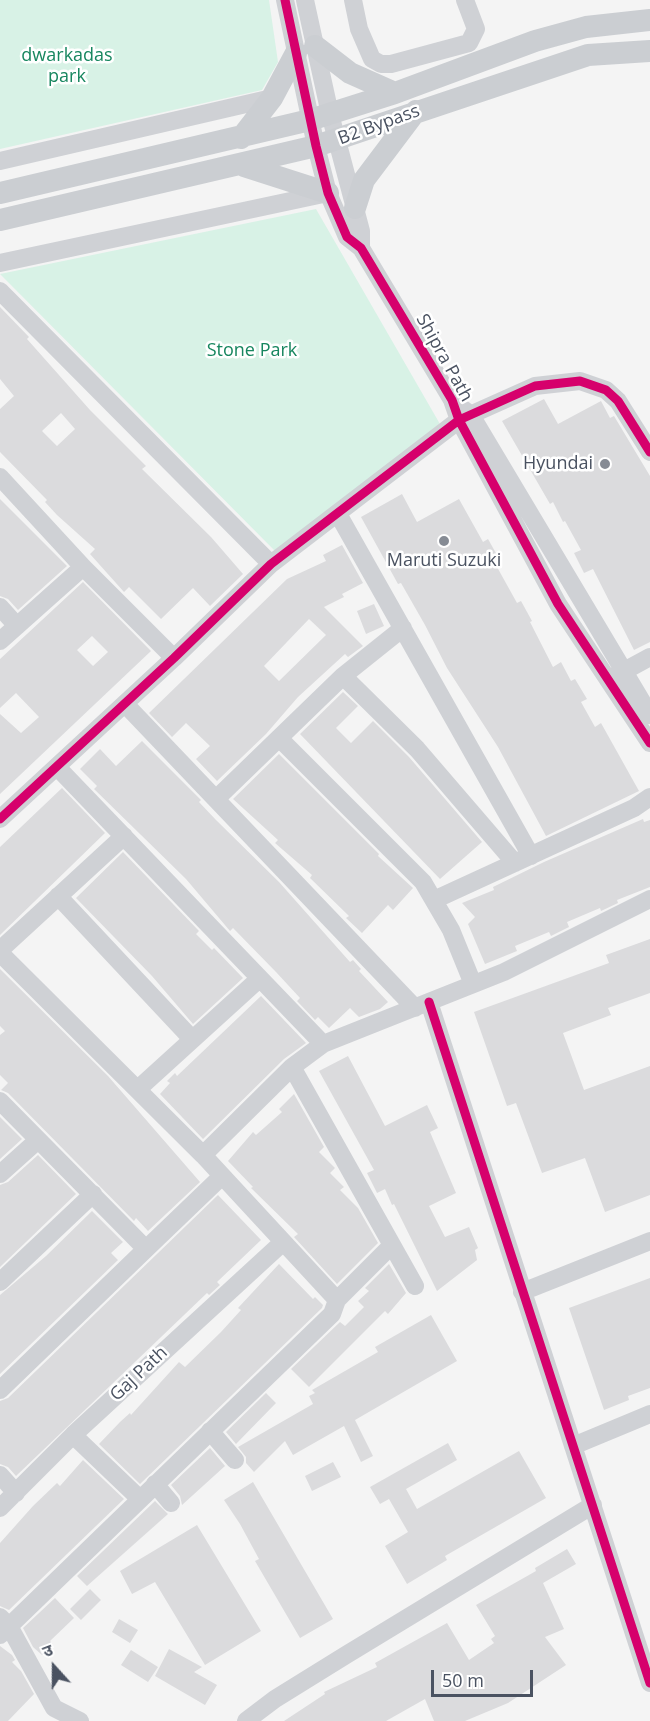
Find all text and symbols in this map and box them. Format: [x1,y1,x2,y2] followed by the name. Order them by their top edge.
[21,45,113,88] park label: dwarkadas park
[335,100,423,150] street label: B2 Bypass
[411,310,477,406] street label: Shipra Path
[207,340,297,362] park label: Stone Park
[523,453,593,475] place label: Hyundai
[598,457,612,471] marker: Hyundai
[437,534,451,548] marker: Maruti Suzuki
[387,550,501,572] place label: Maruti Suzuki
[106,1342,172,1406] street label: Gaj Path
[24,1637,84,1697] north arrow
[39,1638,56,1662] text: उ
[434,1658,536,1696] scale bar
[442,1668,484,1692] text: 50 m

